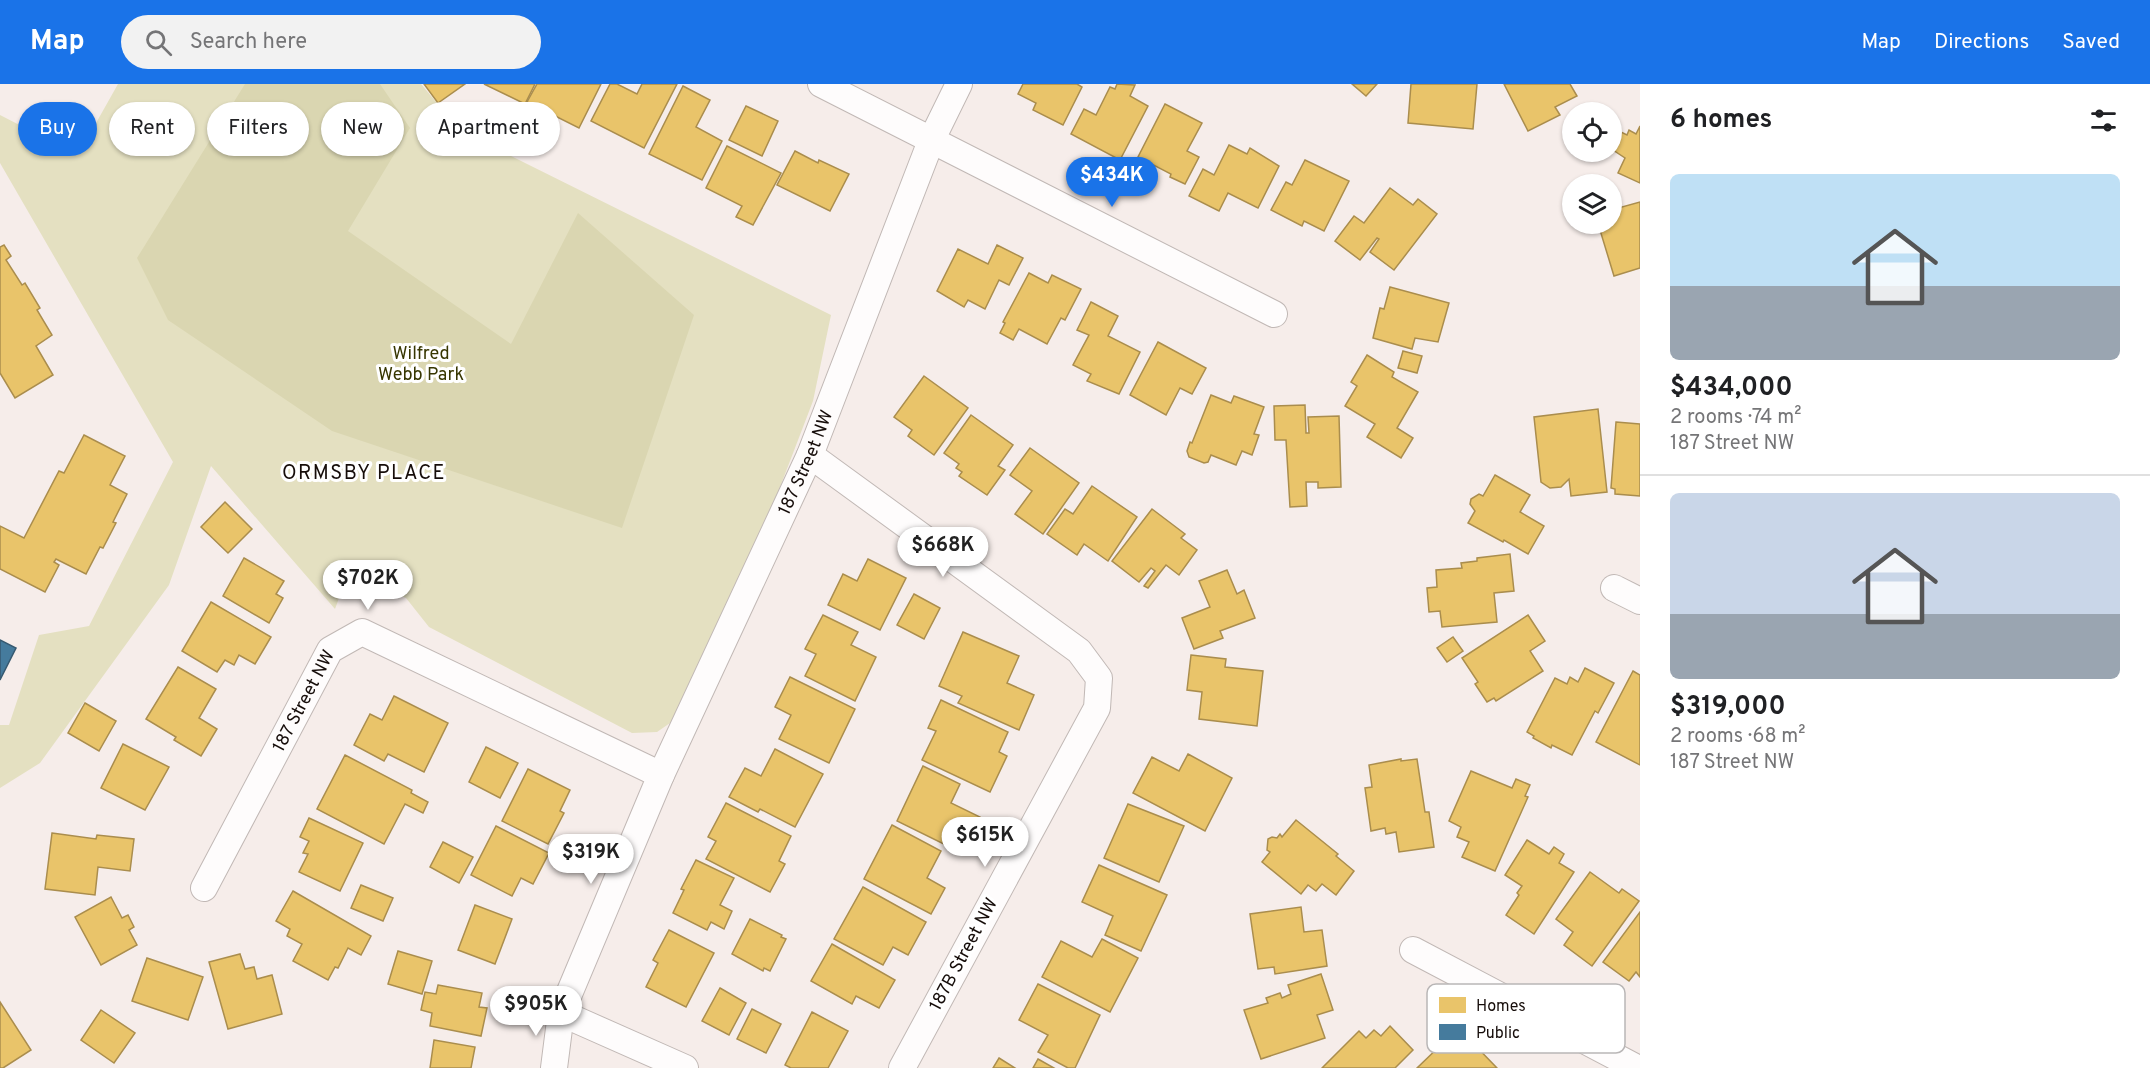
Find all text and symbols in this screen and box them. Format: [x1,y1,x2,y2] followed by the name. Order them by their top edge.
[121,15,541,69] search box
[30,24,85,60] text: Map
[142,26,175,59] icon: search
[190,29,307,56] text: Search here
[1861,29,1901,56] text: Map
[1934,29,2029,56] text: Directions
[2062,29,2120,56] text: Saved
[18,102,97,156] chip: Buy
[109,102,195,156] chip: Rent
[207,102,309,156] chip: Filters
[321,102,404,156] chip: New
[416,102,560,156] chip: Apartment
[1562,102,1622,234] map controls
[1562,102,1622,162] button: locate
[1670,104,1772,137] text: 6 homes
[2087,104,2120,137] icon: filters
[1070,157,1154,208] pin: $434K
[1080,163,1144,189] text: $434K
[1562,174,1622,234] button: layers
[1841,213,1949,321] icon: home
[378,343,464,387] park label: Wilfred Webb Park
[1670,372,1793,405] text: $434,000
[1670,405,1801,431] text: 2 rooms · 74 m²
[774,407,839,519] street label: 187 Street NW
[1670,431,1794,457] text: 187 Street NW
[282,461,446,487] district label: ORMSBY PLACE
[901,527,985,578] pin: $668K
[1841,532,1949,640] icon: home
[911,533,975,559] text: $668K
[326,560,410,611] pin: $702K
[337,566,399,592] text: $702K
[268,646,341,756] street label: 187 Street NW
[1670,691,1786,724] text: $319,000
[1670,724,1806,750] text: 2 rooms · 68 m²
[1670,750,1794,776] text: 187 Street NW
[943,817,1027,868] pin: $615K
[956,823,1014,849] text: $615K
[549,834,633,885] pin: $319K
[562,840,620,866] text: $319K
[925,894,1004,1015] street label: 187B Street NW
[1427,984,1625,1053] legend
[494,986,578,1037] pin: $905K
[504,992,568,1018] text: $905K
[1476,997,1526,1017] text: Homes
[1476,1024,1520,1044] text: Public

